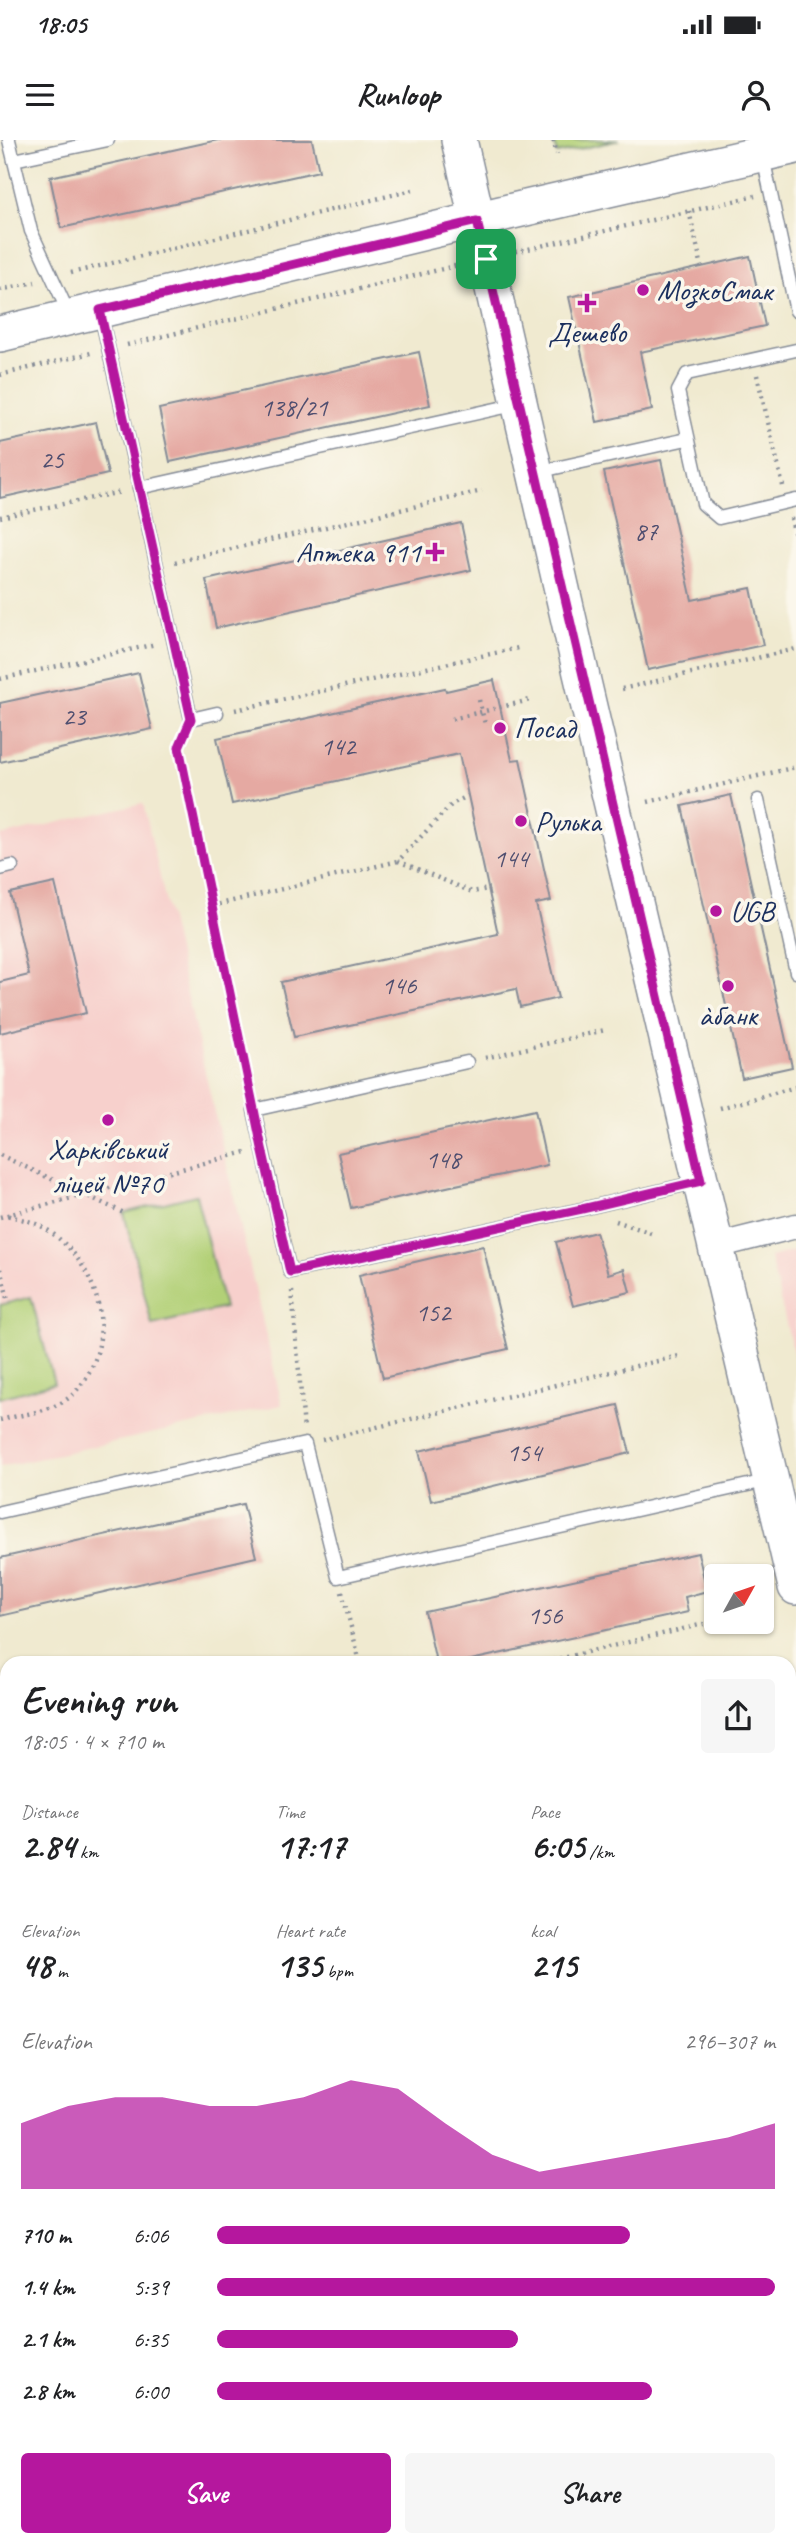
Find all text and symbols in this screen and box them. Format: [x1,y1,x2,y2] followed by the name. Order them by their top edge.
[35,8,87,41] text: 18:05
[356,74,440,115] text: Runloop
[21,76,59,114] icon: menu
[737,76,775,114] icon: person
[456,229,516,289] pin
[467,240,505,278] icon: arrive
[657,271,775,309] place label: МозкоСмак
[635,282,651,298] marker: МозкоСмак
[579,295,595,311] marker: Дешево
[548,313,627,351] place label: Дешево
[260,391,329,424] house number: 138/21
[40,443,65,476] house number: 25
[634,515,659,548] house number: 87
[296,533,422,571] place label: Аптека 911
[427,544,443,560] marker: Аптека 911
[62,700,88,733] house number: 23
[514,709,577,747] place label: Посад
[492,720,508,736] marker: Посад
[320,730,358,763] house number: 142
[535,802,603,840] place label: Рулька
[513,813,529,829] marker: Рулька
[493,842,531,875] house number: 144
[730,892,777,930] place label: UGB
[708,903,724,919] marker: UGB
[381,969,418,1002] house number: 146
[720,978,736,994] marker: а̀банк
[699,996,759,1034] place label: а̀банк
[100,1112,116,1128] marker: Харківський ліцей №70
[48,1130,170,1202] place label: Харківський ліцей №70
[425,1143,463,1176] house number: 148
[415,1296,453,1329] house number: 152
[506,1436,544,1469] house number: 154
[704,1564,774,1634] north arrow
[704,1564,774,1634] map controls
[527,1599,564,1632] house number: 156
[21,1677,177,1724] text: Evening run
[701,1679,775,1753] button: share
[21,1727,164,1756] text: 18:05 · 4 × 710 m
[21,1800,78,1824] text: Distance
[276,1800,305,1824] text: Time
[530,1800,560,1824] text: Pace
[21,1824,75,1869] text: 2.84
[276,1824,345,1869] text: 17:17
[530,1824,585,1869] text: 6:05
[75,1840,98,1864] text: km
[585,1840,614,1864] text: /km
[21,1919,79,1943] text: Elevation
[276,1919,345,1943] text: Heart rate
[530,1919,555,1943] text: kcal
[21,1943,53,1988] text: 48
[276,1943,322,1988] text: 135
[530,1943,577,1988] text: 215
[53,1959,68,1983] text: m
[322,1959,353,1983] text: bpm
[21,2027,92,2056] text: Elevation
[684,2027,775,2056] text: 296–307 m
[21,2221,71,2250] text: 710 m
[133,2221,169,2250] text: 6:06
[21,2273,75,2302] text: 1.4 km
[133,2273,169,2302] text: 5:39
[21,2325,75,2354] text: 2.1 km
[133,2325,169,2354] text: 6:35
[21,2377,75,2406] text: 2.8 km
[133,2377,169,2406] text: 6:00
[21,2453,391,2533] button: Save
[405,2453,775,2533] button: Share

